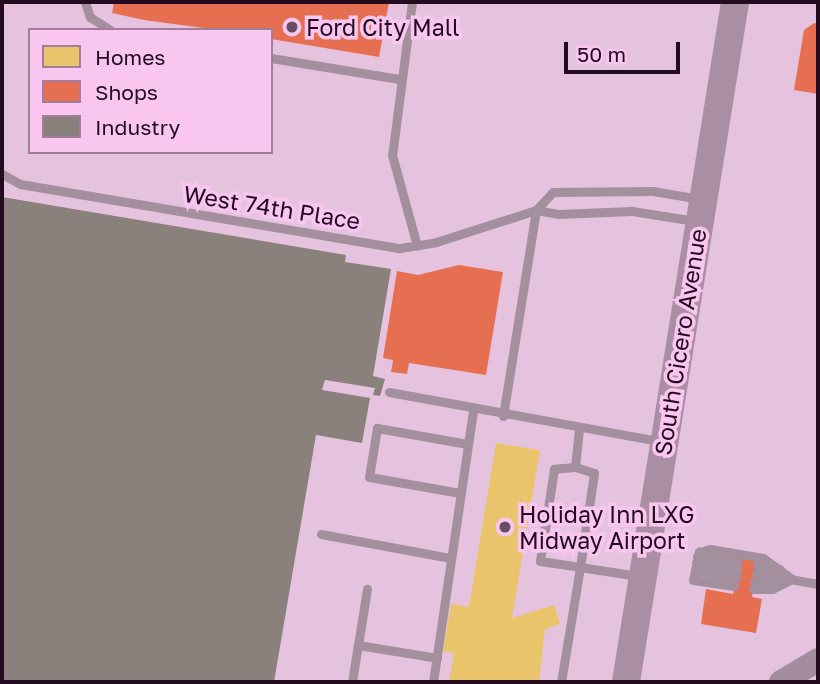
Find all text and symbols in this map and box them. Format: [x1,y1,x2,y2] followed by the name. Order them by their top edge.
[306,13,459,41] place label: Ford City Mall
[284,19,300,35] marker: Ford City Mall
[28,28,273,154] legend
[568,28,684,72] scale bar
[577,41,626,67] text: 50 m
[95,44,165,70] text: Homes
[95,79,158,105] text: Shops
[95,114,180,140] text: Industry
[182,179,362,235] street label: West 74th Place
[648,227,712,457] street label: South Cicero Avenue
[519,500,694,554] place label: Holiday Inn LXG Midway Airport
[497,519,513,535] marker: Holiday Inn LXG Midway Airport

